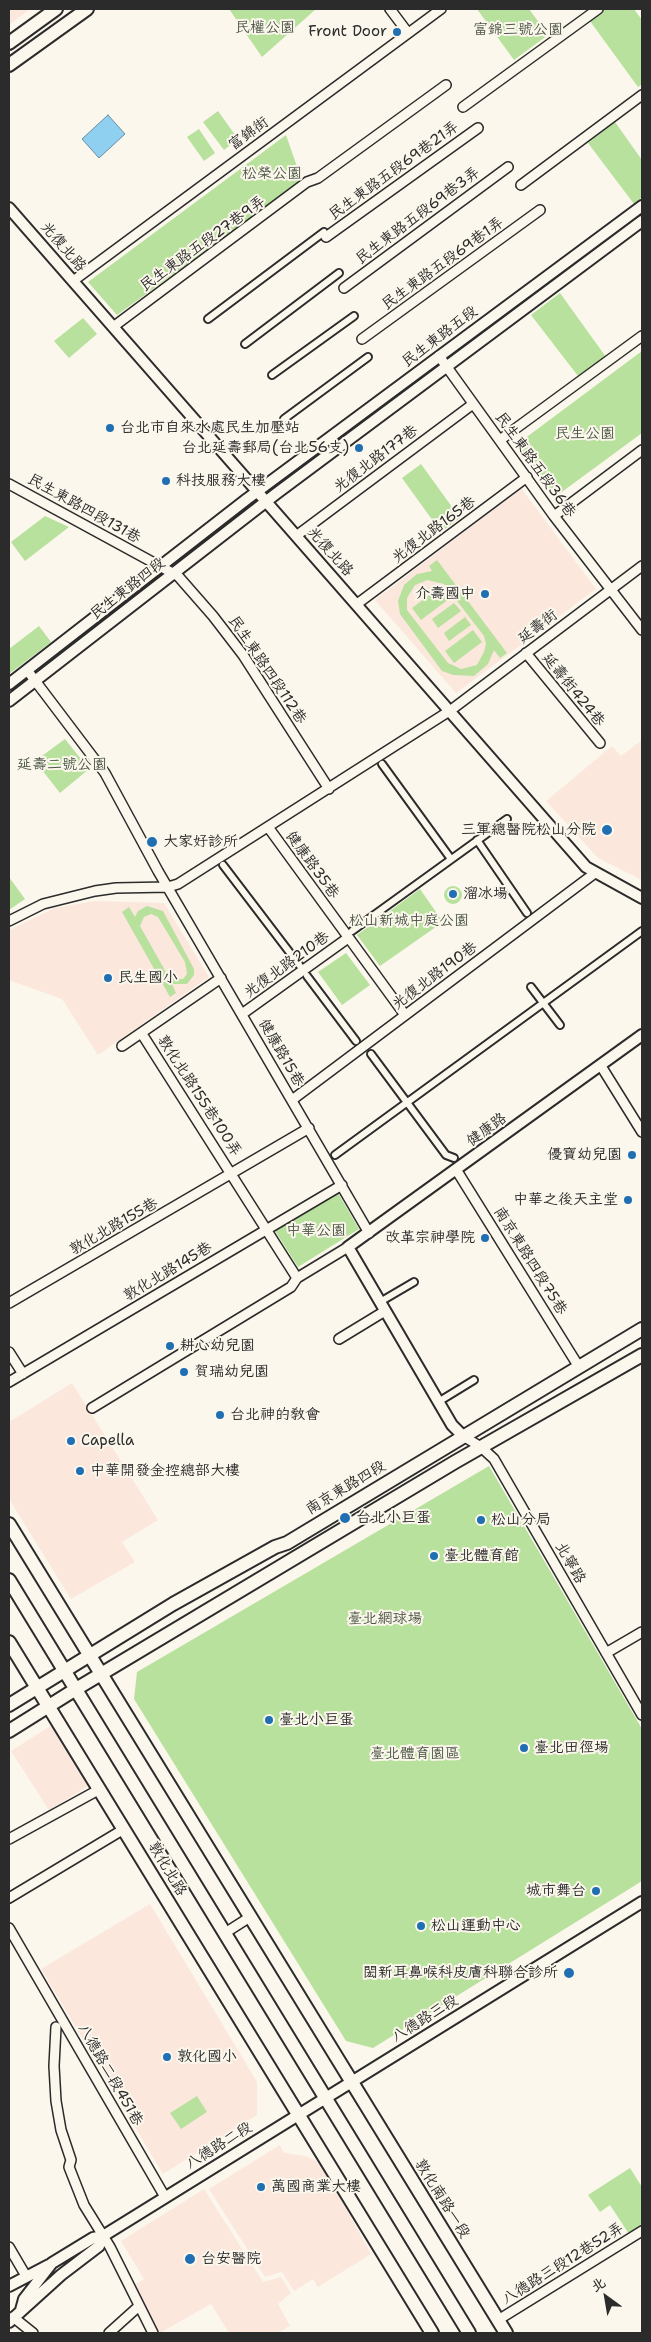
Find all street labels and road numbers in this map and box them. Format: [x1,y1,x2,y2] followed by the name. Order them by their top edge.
[226,113,272,155] street label: 富錦街
[326,118,462,224] street label: 民生東路五段69巷21弄
[353,164,483,268] street label: 民生東路五段69巷3弄
[137,193,269,295] street label: 民生東路五段27巷9弄
[379,214,507,314] street label: 民生東路五段69巷1弄
[37,218,89,276] street label: 光復北路
[399,303,481,371] street label: 民生東路五段
[491,409,579,521] street label: 民生東路五段36巷
[330,422,422,496] street label: 光復北路177巷
[24,470,144,548] street label: 民生東路四段131巷
[389,493,479,567] street label: 光復北路165巷
[303,524,357,580] street label: 光復北路
[87,554,169,624] street label: 民生東路四段
[515,606,561,648] street label: 延壽街
[224,612,310,728] street label: 民生東路四段112巷
[538,650,608,730] street label: 延壽街424巷
[281,828,343,902] street label: 健康路35巷
[241,928,333,1002] street label: 光復北路210巷
[389,938,481,1014] street label: 光復北路190巷
[254,1016,308,1090] street label: 健康路15巷
[153,1032,245,1160] street label: 敦化北路155巷100弄
[464,1109,510,1151] street label: 健康路
[67,1194,161,1260] street label: 敦化北路155巷
[489,1204,571,1318] street label: 南京東路四段75巷
[121,1239,215,1305] street label: 敦化北路145巷
[303,1457,389,1519] street label: 南京東路四段
[551,1539,589,1587] street label: 北寧路
[144,1839,190,1899] street label: 敦化北路
[388,1991,462,2047] street label: 八德路三段
[73,2021,147,2129] street label: 八德路二段451巷
[182,2118,256,2174] street label: 八德路二段
[411,2156,473,2242] street label: 敦化南路一段
[499,2219,627,2309] street label: 八德路三段12巷52弄

